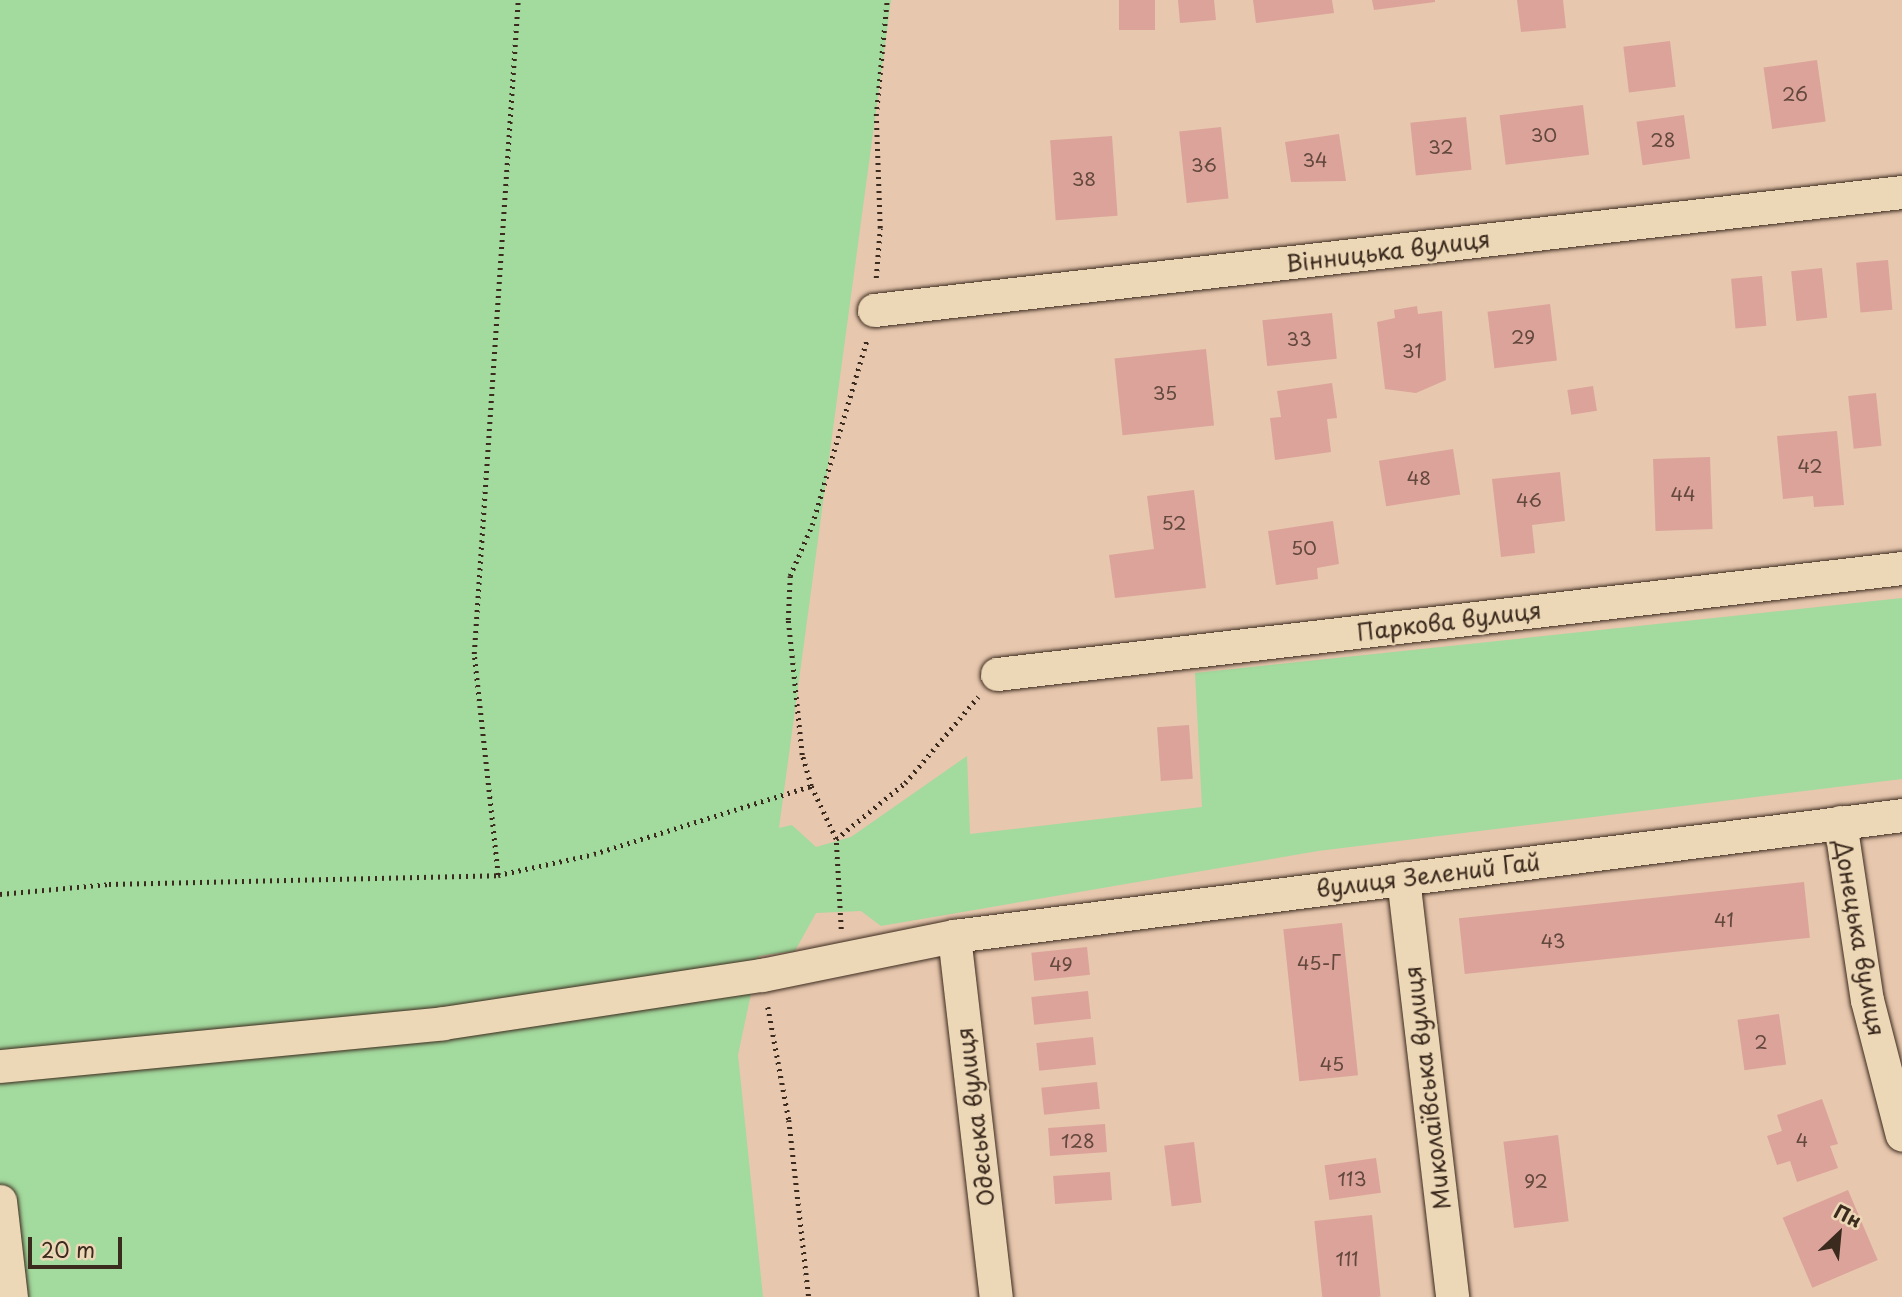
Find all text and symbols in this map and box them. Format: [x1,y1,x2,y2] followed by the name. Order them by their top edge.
[1782,83,1808,105] house number: 26
[1531,124,1557,146] house number: 30
[1650,129,1676,151] house number: 28
[1428,136,1454,158] house number: 32
[1302,149,1328,171] house number: 34
[1191,154,1217,176] house number: 36
[1072,168,1096,190] house number: 38
[1284,225,1492,277] street label: Вінницька вулиця
[1511,326,1535,348] house number: 29
[1287,328,1311,350] house number: 33
[1402,340,1422,362] house number: 31
[1153,382,1177,404] house number: 35
[1797,455,1823,477] house number: 42
[1407,467,1431,489] house number: 48
[1670,483,1696,505] house number: 44
[1516,489,1542,511] house number: 46
[1161,512,1187,534] house number: 52
[1291,537,1317,559] house number: 50
[1355,596,1543,646] street label: Паркова вулиця
[1829,837,1891,1039] street label: Донецька вулиця
[1314,848,1542,902] street label: вулиця Зелений Гай
[1714,909,1734,931] house number: 41
[1541,930,1565,952] house number: 43
[1297,952,1341,974] house number: 45-Г
[1049,953,1073,975] house number: 49
[1398,964,1456,1212] street label: Миколаївська вулиця
[950,1025,1000,1209] street label: Одеська вулиця
[1754,1031,1768,1053] house number: 2
[1320,1053,1344,1075] house number: 45
[1796,1129,1808,1151] house number: 4
[1061,1130,1095,1152] house number: 128
[1338,1168,1366,1190] house number: 113
[1524,1170,1548,1192] house number: 92
[1830,1197,1867,1234] text: Пн
[1804,1199,1874,1269] north arrow
[32,1224,126,1268] scale bar
[41,1233,95,1265] text: 20 m
[1335,1248,1359,1270] house number: 111

